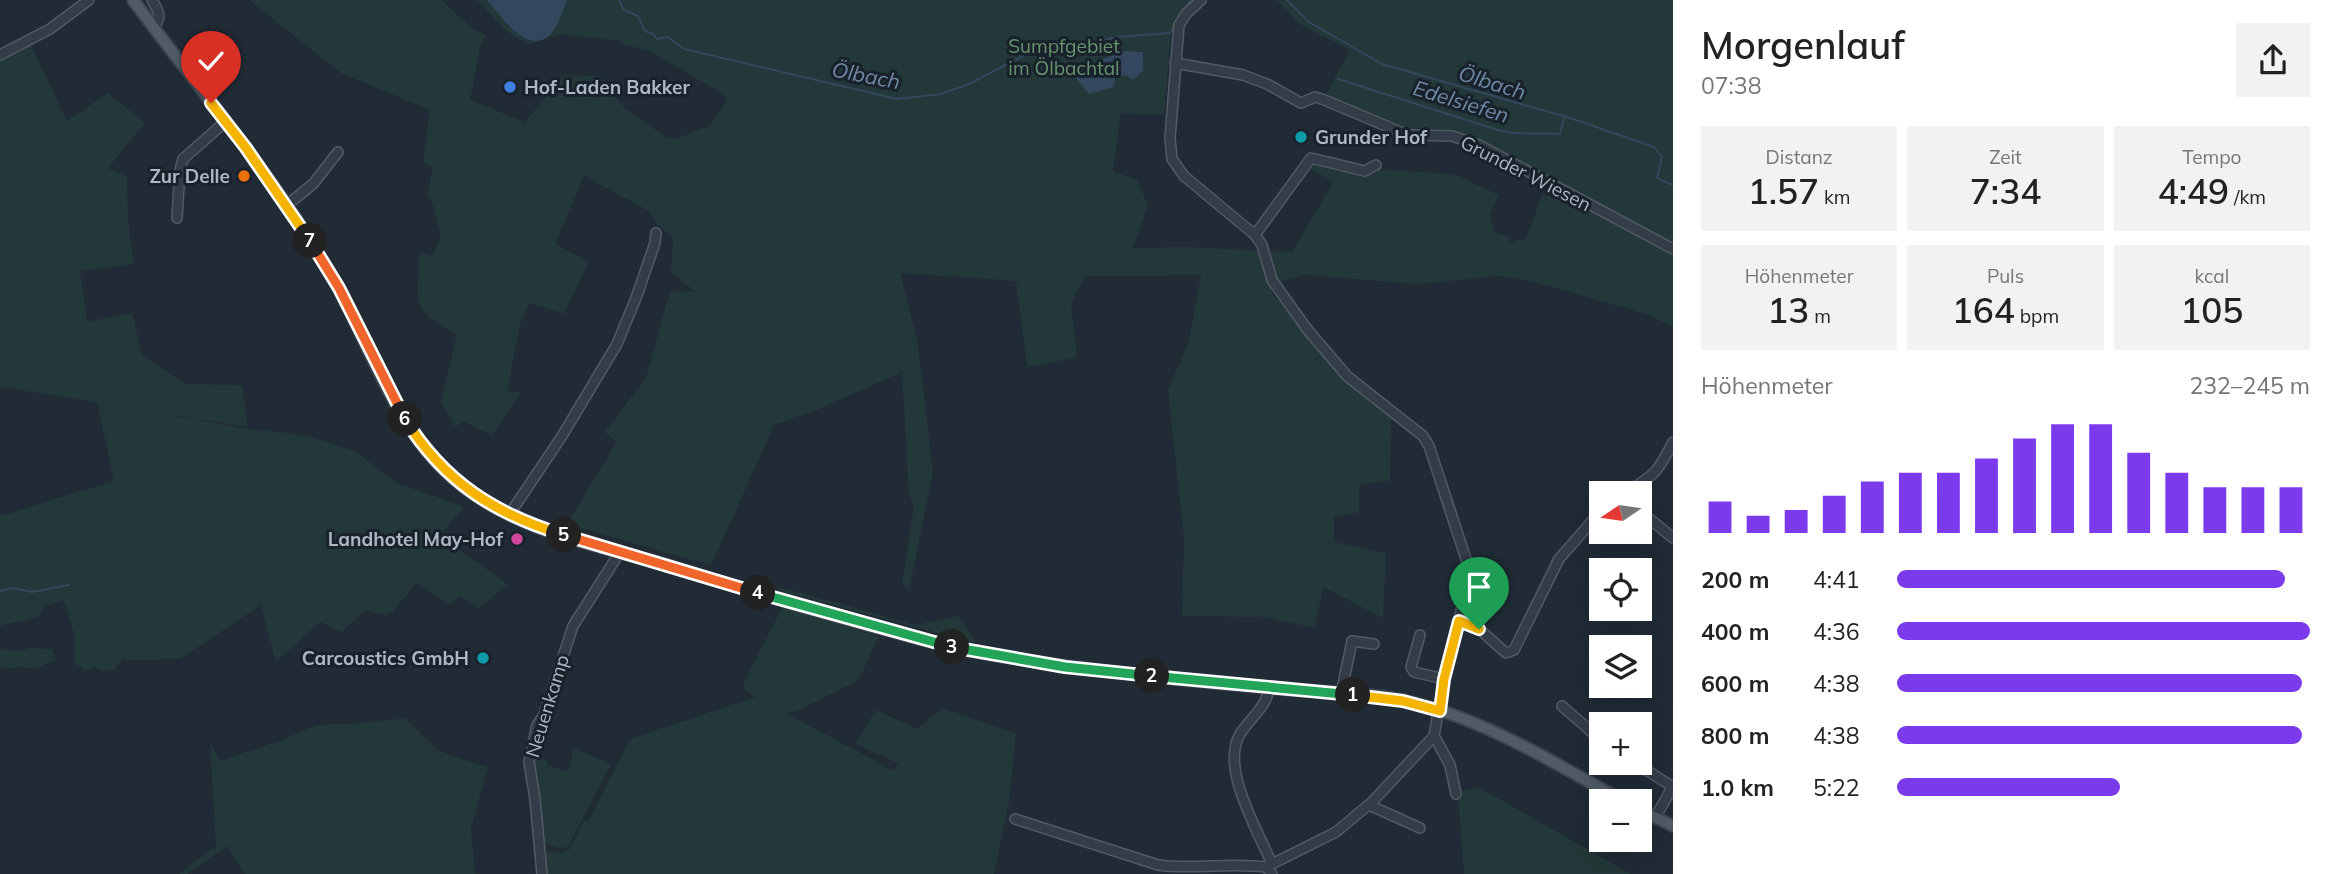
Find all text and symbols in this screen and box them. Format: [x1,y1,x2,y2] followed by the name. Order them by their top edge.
[1701,21,1905,69] text: Morgenlauf
[2236,23,2310,97] button: share
[181,31,241,103] pin
[1008,34,1120,80] park label: Sumpfgebiet im Ölbachtal
[192,42,230,80] icon: check
[830,56,903,94] water label: Ölbach
[1455,60,1529,105] water label: Ölbach
[1701,71,1761,100] text: 07:38
[1410,74,1512,128] water label: Edelsiefen
[524,75,690,99] place label: Hof-Laden Bakker
[502,79,518,95] marker: Hof-Laden Bakker
[1315,125,1428,149] place label: Grunder Hof
[1293,129,1309,145] marker: Grunder Hof
[1457,130,1595,216] street label: Grunder Wiesen
[1766,145,1833,169] text: Distanz
[1989,145,2022,169] text: Zeit
[2182,145,2241,169] text: Tempo
[149,164,230,188] place label: Zur Delle
[236,168,252,184] marker: Zur Delle
[1748,169,1819,213] text: 1.57
[1970,169,2041,213] text: 7:34
[2158,169,2229,213] text: 4:49
[1819,185,1851,209] text: km
[2229,185,2266,209] text: /km
[292,224,328,258] pin: 7
[304,228,315,252] text: 7
[1745,264,1854,288] text: Höhenmeter
[1987,264,2024,288] text: Puls
[2194,264,2229,288] text: kcal
[1767,288,1809,332] text: 13
[1952,288,2015,332] text: 164
[2180,288,2243,332] text: 105
[1809,304,1831,328] text: m
[2015,304,2059,328] text: bpm
[1701,371,1833,400] text: Höhenmeter
[2189,371,2310,400] text: 232–245 m
[388,402,422,436] pin: 6
[399,406,410,430] text: 6
[1589,481,1652,544] north arrow
[1589,481,1652,852] map controls
[546,518,582,552] pin: 5
[558,522,569,546] text: 5
[328,527,504,551] place label: Landhotel May-Hof
[509,531,525,547] marker: Landhotel May-Hof
[1449,557,1509,629] pin
[1589,558,1652,621] button: locate
[1701,565,1769,594] text: 200 m
[1813,565,1860,594] text: 4:41
[1460,568,1498,606] icon: arrive
[740,576,776,610] pin: 4
[752,580,763,604] text: 4
[1701,617,1769,646] text: 400 m
[1813,617,1860,646] text: 4:36
[934,630,970,664] pin: 3
[946,634,957,658] text: 3
[1589,635,1652,698] button: layers
[302,646,469,670] place label: Carcoustics GmbH
[475,650,491,666] marker: Carcoustics GmbH
[520,652,574,760] street label: Neuenkamp
[1134,658,1170,694] pin: 2
[1146,663,1157,687] text: 2
[1701,669,1769,698] text: 600 m
[1813,669,1860,698] text: 4:38
[1336,678,1370,712] pin: 1
[1347,682,1358,706] text: 1
[1589,712,1652,775] button: +
[1701,721,1769,750] text: 800 m
[1813,721,1860,750] text: 4:38
[1701,773,1774,802] text: 1.0 km
[1813,773,1860,802] text: 5:22
[1589,789,1652,852] button: −

